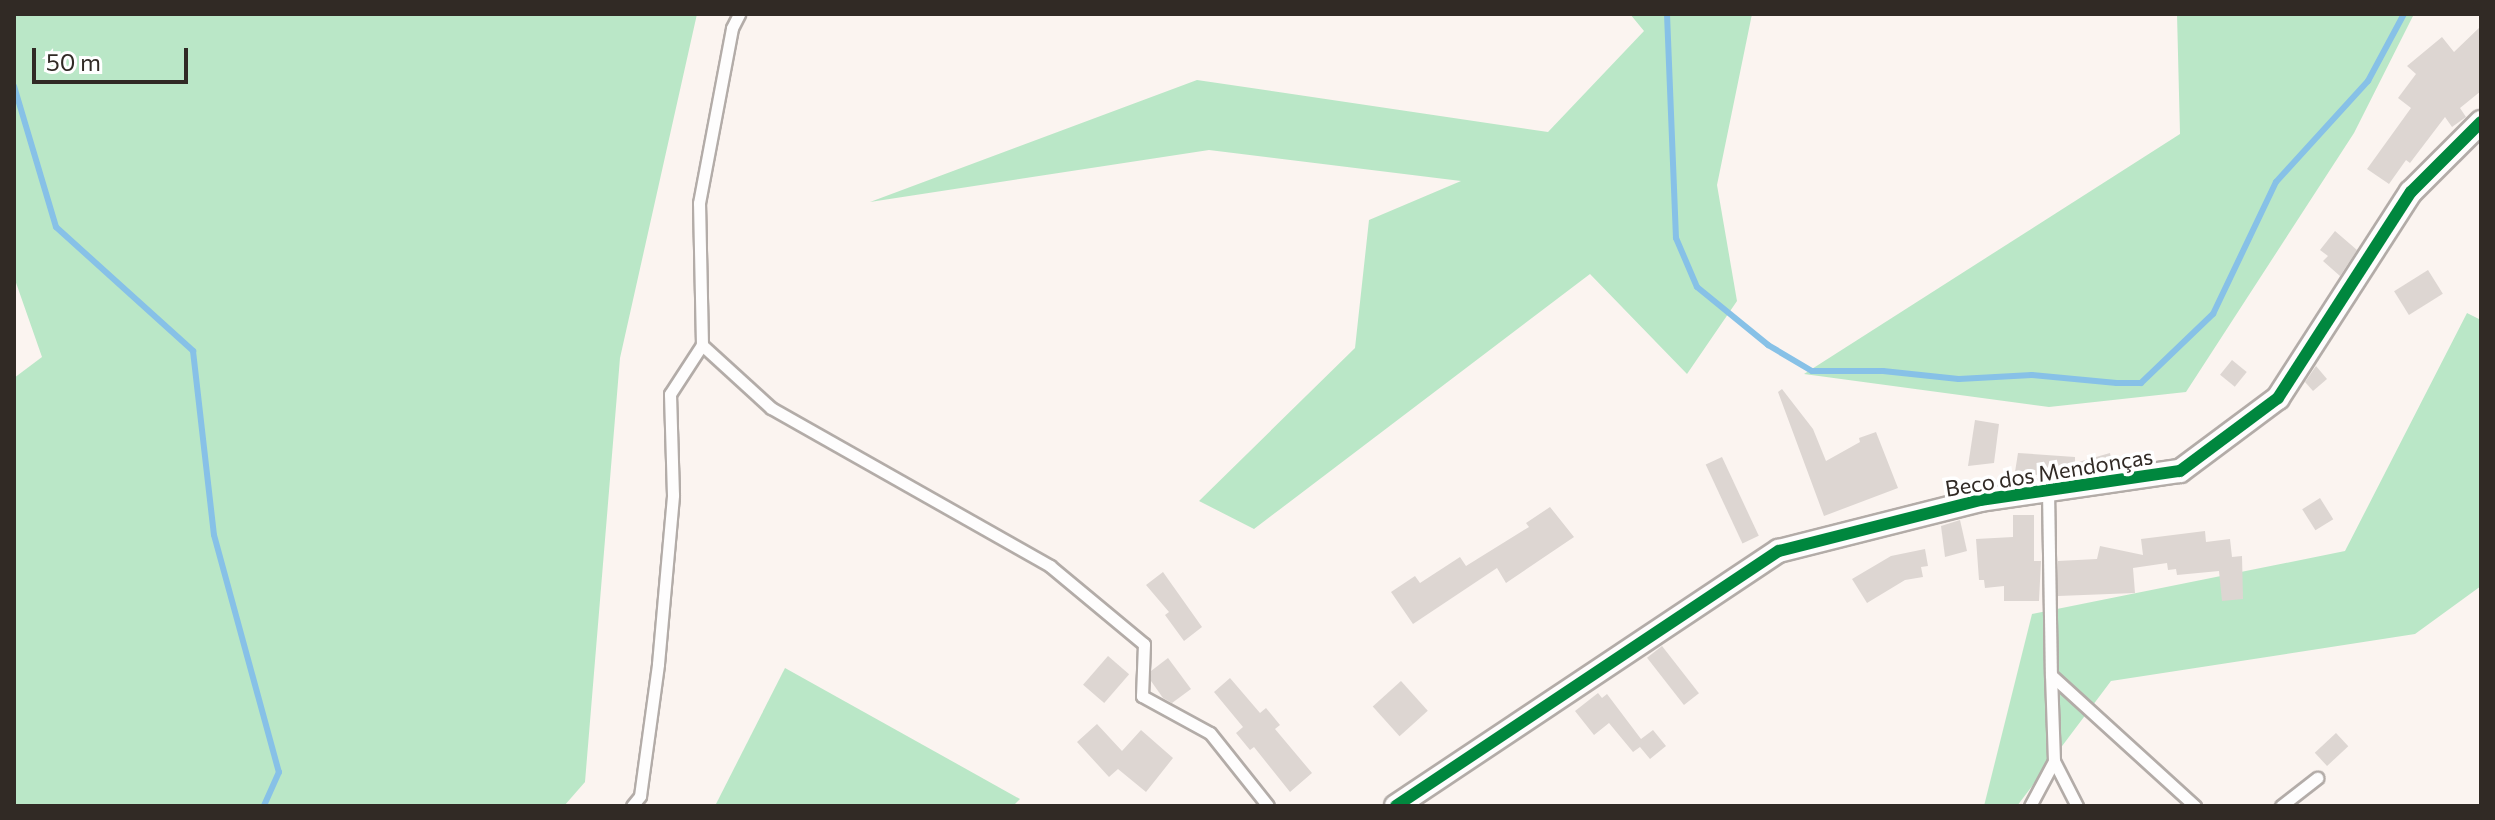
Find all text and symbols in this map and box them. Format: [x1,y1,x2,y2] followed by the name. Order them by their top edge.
[36,32,192,82] scale bar
[46,47,101,76] text: 50 m
[1943,443,2155,501] street label: Beco dos Mendonças

